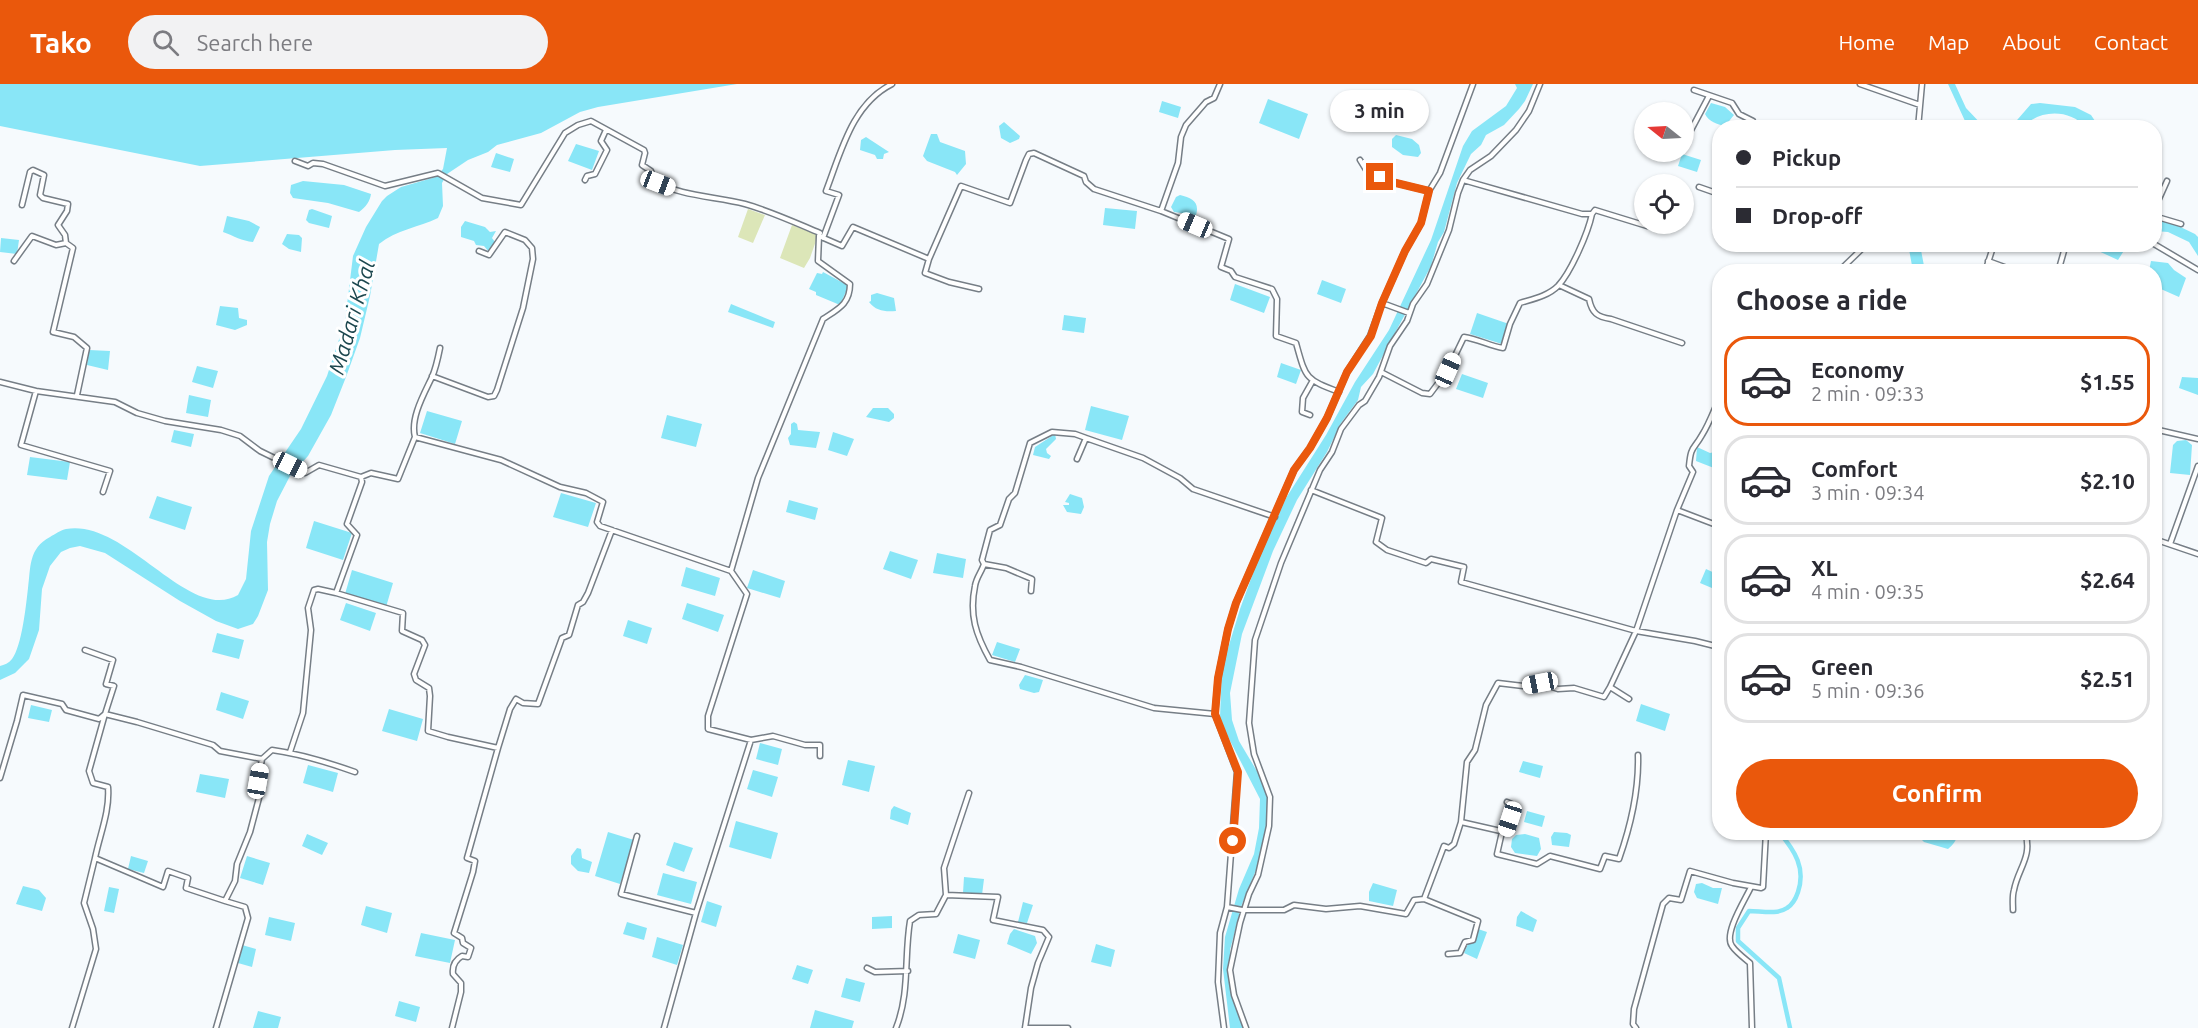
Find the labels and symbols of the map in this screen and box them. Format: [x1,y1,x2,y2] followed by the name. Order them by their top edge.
[1330,90,1430,132] callout: 3 min
[1634,102,1694,162] north arrow
[1366,163,1393,190] route end
[638,168,678,198] car
[1175,210,1215,240] car
[323,257,379,377] water label: Madari Khal
[1432,350,1464,390] car
[270,449,310,481] car
[1521,671,1559,695] car
[246,762,270,800] car
[1496,799,1524,839] car
[1219,827,1246,854] route start

